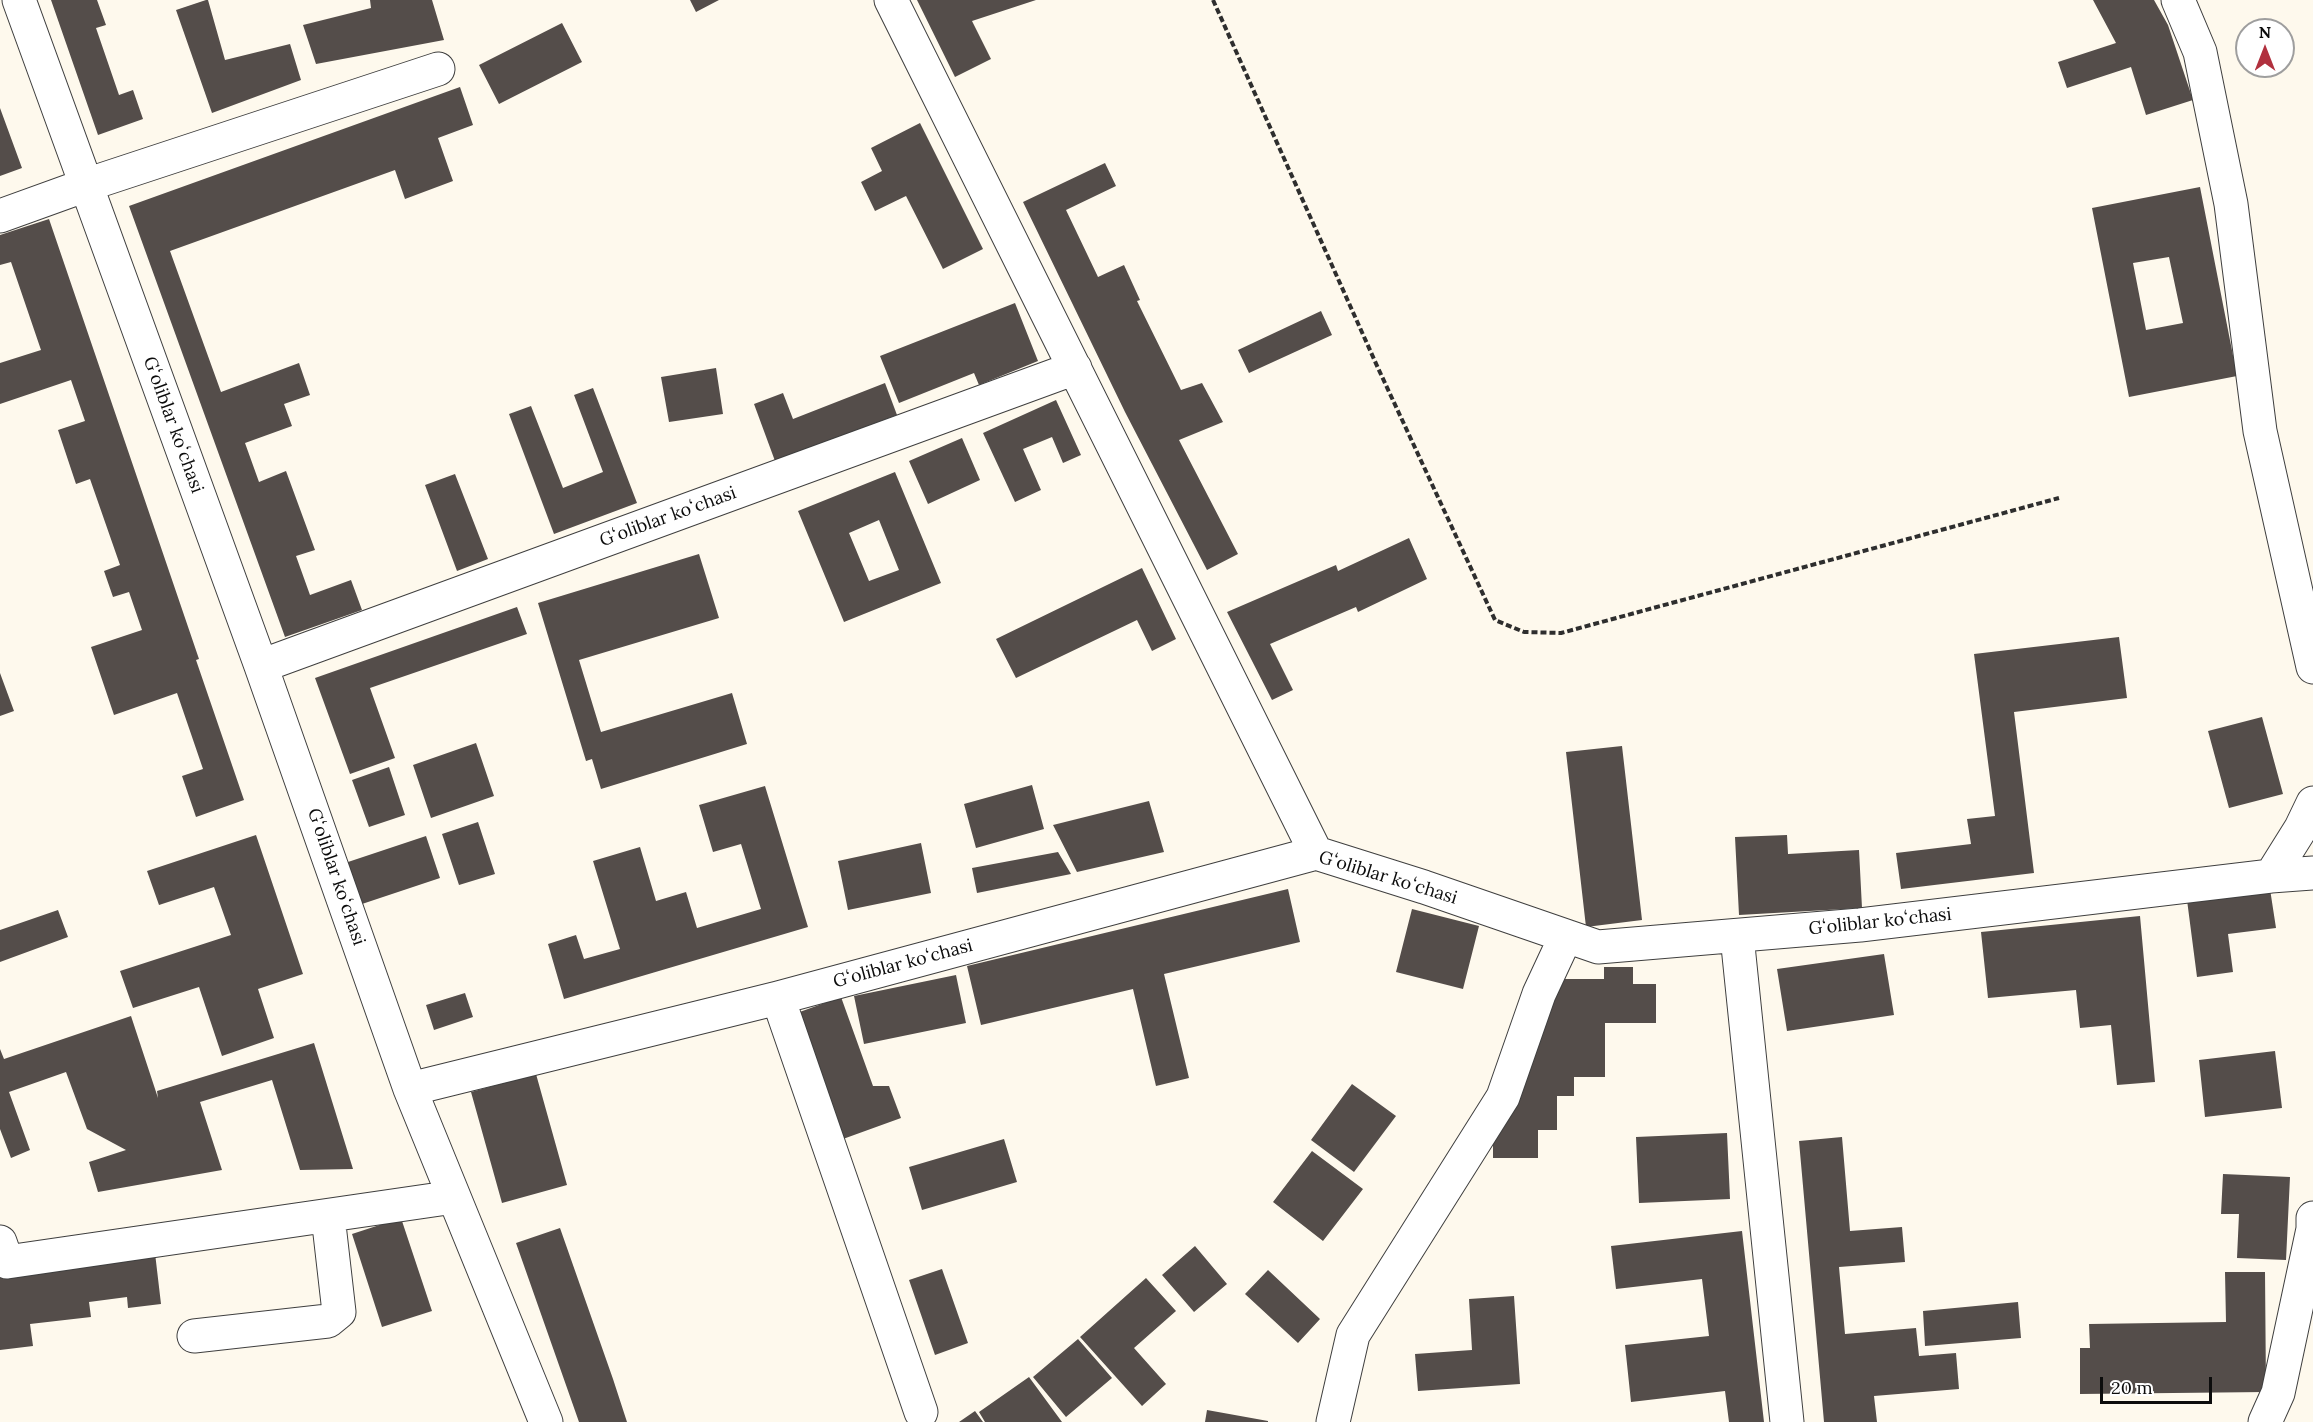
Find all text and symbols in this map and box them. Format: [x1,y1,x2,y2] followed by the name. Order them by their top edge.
[2235,18,2295,78] north arrow
[2259,22,2271,42] text: N
[138,354,208,496] street label: Gʻoliblar koʻchasi
[597,482,739,552] street label: Gʻoliblar koʻchasi
[302,806,370,948] street label: Gʻoliblar koʻchasi
[1316,847,1460,909] street label: Gʻoliblar koʻchasi
[1807,904,1953,940] street label: Gʻoliblar koʻchasi
[831,935,975,993] street label: Gʻoliblar koʻchasi
[2103,1365,2216,1403] scale bar
[2111,1376,2153,1399] text: 20 m

